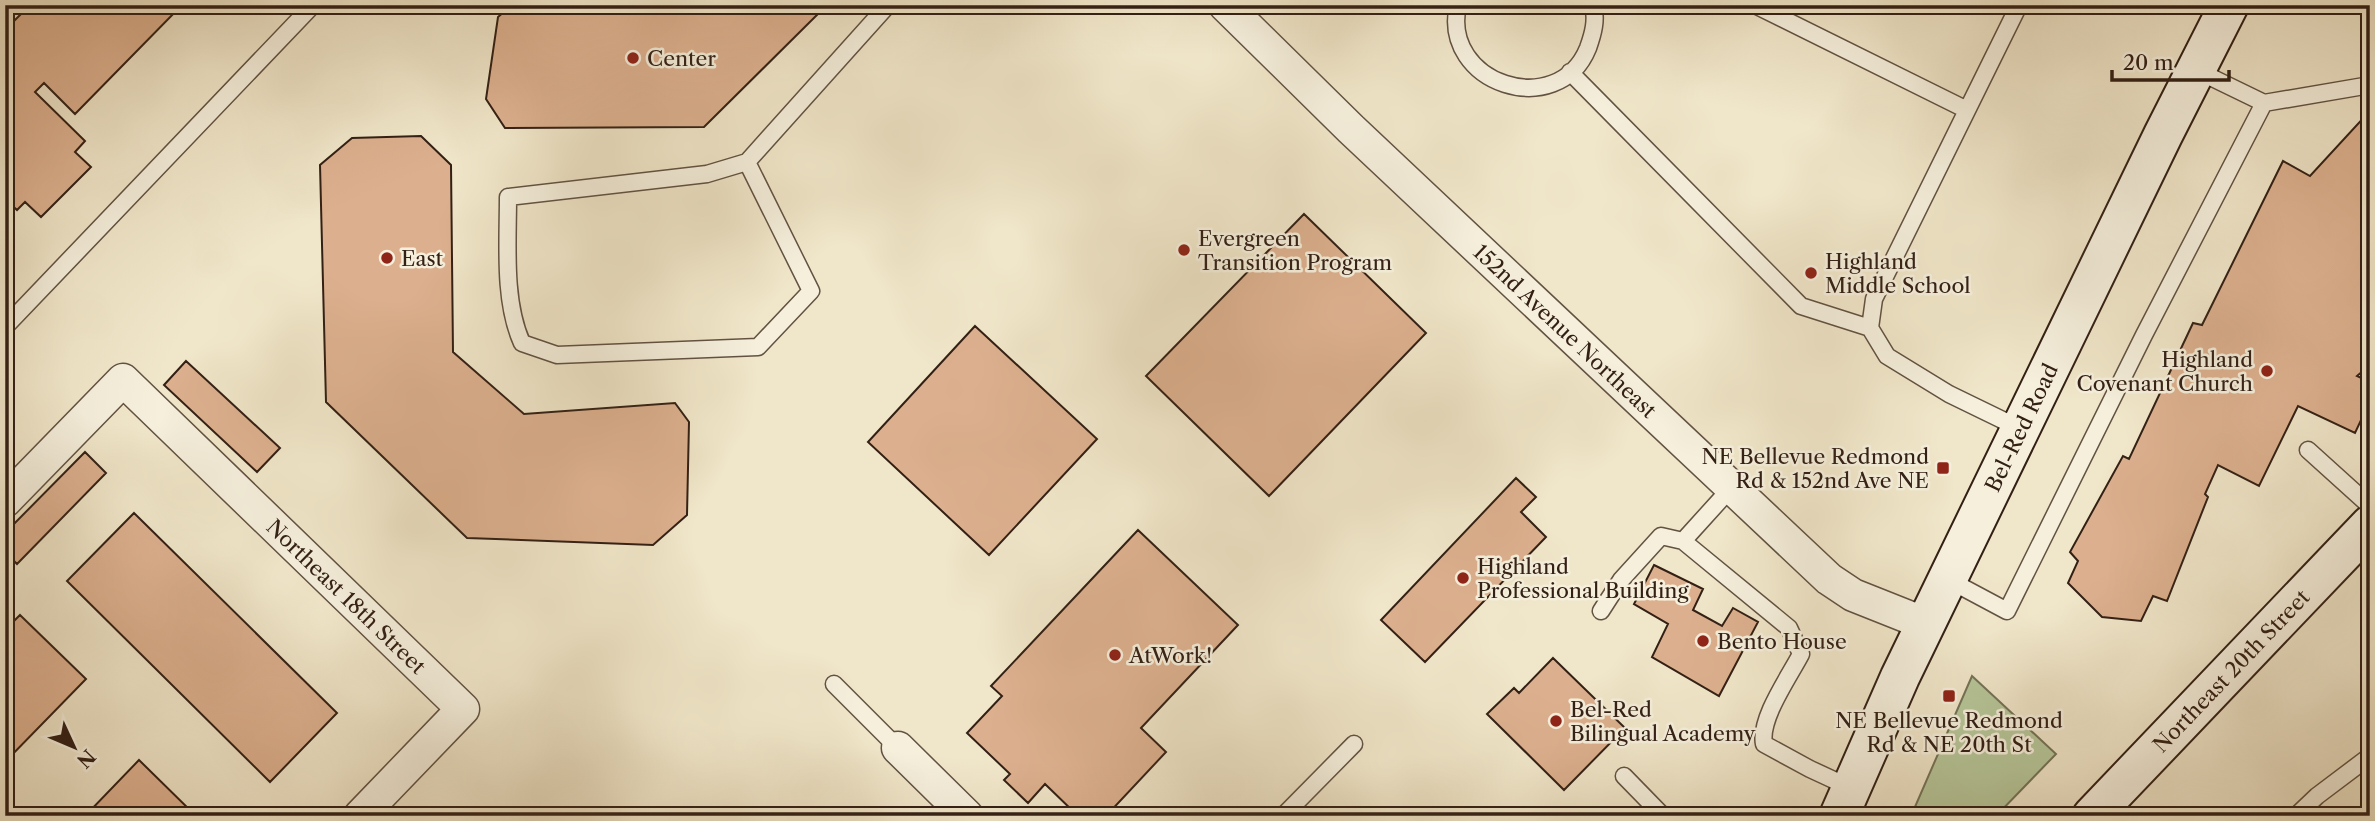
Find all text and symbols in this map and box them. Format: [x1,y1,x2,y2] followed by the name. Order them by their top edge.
[2112,38,2230,82] scale bar
[647,46,716,71] place label: Center
[625,50,641,66] marker: Center
[2123,50,2174,75] text: 20 m
[1198,226,1393,275] place label: Evergreen Transition Program
[1469,239,1662,423] street label: 152nd Avenue Northeast
[1176,242,1192,258] marker: Evergreen Transition Program
[401,246,444,271] place label: East
[1825,249,1971,298] place label: Highland Middle School
[379,250,395,266] marker: East
[1803,265,1819,281] marker: Highland Middle School
[2077,347,2253,396] place label: Highland Covenant Church
[1979,359,2063,496] street label: Bel-Red Road
[2259,363,2275,379] marker: Highland Covenant Church
[1702,444,1929,493] place label: NE Bellevue Redmond Rd & 152nd Ave NE
[1935,460,1951,476] marker: NE Bellevue Redmond Rd & 152nd Ave NE
[262,514,431,679] street label: Northeast 18th Street
[1477,554,1689,603] place label: Highland Professional Building
[1455,570,1471,586] marker: Highland Professional Building
[2147,584,2315,757] street label: Northeast 20th Street
[1717,629,1847,654] place label: Bento House
[1695,633,1711,649] marker: Bento House
[1128,643,1212,668] place label: AtWork!
[1107,647,1123,663] marker: AtWork!
[1941,688,1957,704] marker: NE Bellevue Redmond Rd & NE 20th St
[1570,697,1756,746] place label: Bel-Red Bilingual Academy
[1835,708,2063,757] place label: NE Bellevue Redmond Rd & NE 20th St
[38,712,108,782] north arrow
[1548,713,1564,729] marker: Bel-Red Bilingual Academy
[72,745,100,772] text: N

